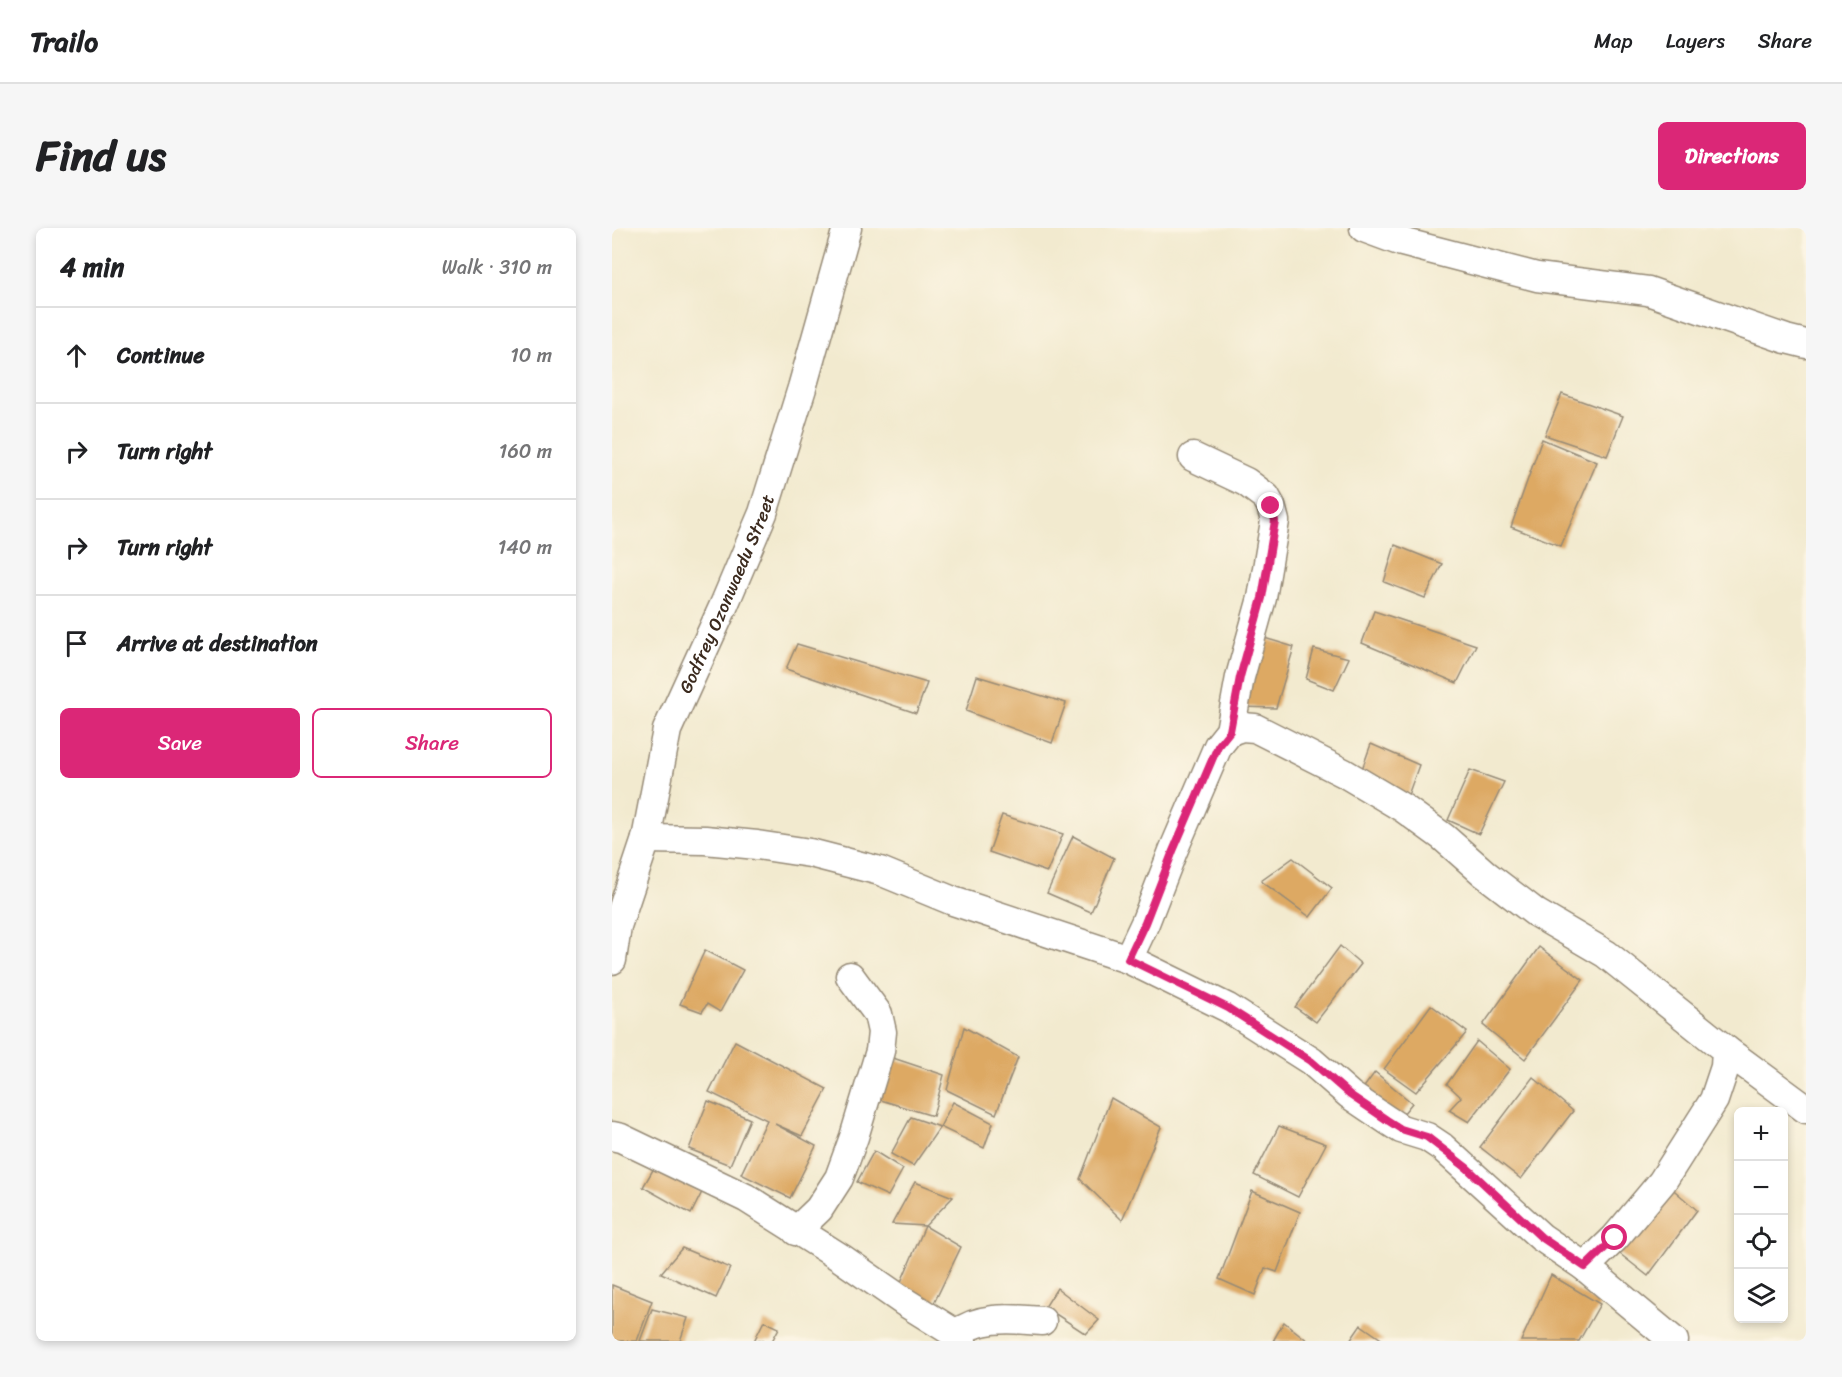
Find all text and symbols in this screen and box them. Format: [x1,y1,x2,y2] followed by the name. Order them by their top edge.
[30,17,98,66] text: Trailo
[1594,22,1633,60] text: Map
[1666,22,1725,60] text: Layers
[1758,22,1812,60] text: Share
[36,119,166,193] text: Find us
[1658,122,1806,190] button: Directions
[60,244,124,290] text: 4 min
[442,250,552,285] text: Walk · 310 m
[117,336,205,375] text: Continue
[510,338,552,373] text: 10 m
[60,339,93,372] icon: ahead
[117,432,212,471] text: Turn right
[499,434,552,469] text: 160 m
[60,435,93,468] icon: right
[670,490,784,699] street label: Godfrey Ozonwaedu Street
[1257,492,1283,518] route end
[117,528,212,567] text: Turn right
[498,530,552,565] text: 140 m
[60,531,93,564] icon: right
[117,624,318,663] text: Arrive at destination
[60,627,93,660] icon: arrive
[60,708,300,778] button: Save
[312,708,552,778] button: Share
[1734,1107,1788,1323] map controls
[1734,1107,1788,1161] button: +
[1734,1161,1788,1215] button: −
[1734,1215,1788,1269] button: locate
[1601,1224,1627,1250] route start
[1734,1269,1788,1323] button: layers

